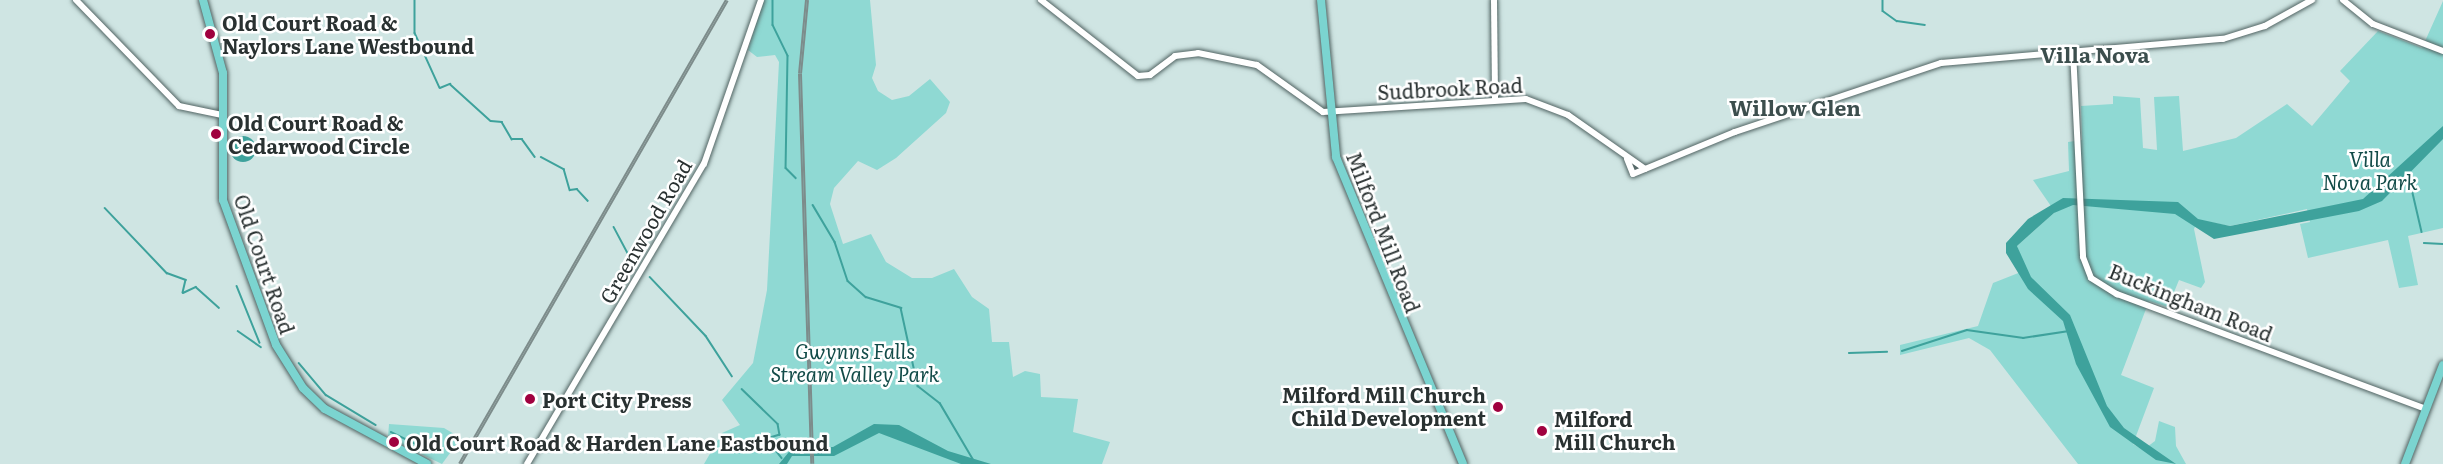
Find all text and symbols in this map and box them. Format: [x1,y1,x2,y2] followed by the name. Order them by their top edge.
[222,11,474,58] place label: Old Court Road & Naylors Lane Westbound
[203,27,217,41] marker: Old Court Road & Naylors Lane Westbound
[2040,41,2150,67] district label: Villa Nova
[1377,72,1523,104] street label: Sudbrook Road
[1729,94,1861,120] district label: Willow Glen
[228,110,410,157] place label: Old Court Road & Cedarwood Circle
[209,127,223,141] marker: Old Court Road & Cedarwood Circle
[2323,147,2417,194] park label: Villa Nova Park
[1342,148,1426,316] street label: Milford Mill Road
[594,155,696,307] street label: Greenwood Road
[230,191,300,337] street label: Old Court Road
[2106,258,2276,346] street label: Buckingham Road
[771,338,939,385] park label: Gwynns Falls Stream Valley Park
[1282,383,1486,430] place label: Milford Mill Church Child Development
[542,387,691,411] place label: Port City Press
[523,392,537,406] marker: Port City Press
[1491,400,1505,414] marker: Milford Mill Church Child Development
[1554,407,1676,454] place label: Milford Mill Church
[1535,424,1549,438] marker: Milford Mill Church
[406,430,829,454] place label: Old Court Road & Harden Lane Eastbound
[387,435,401,449] marker: Old Court Road & Harden Lane Eastbound

